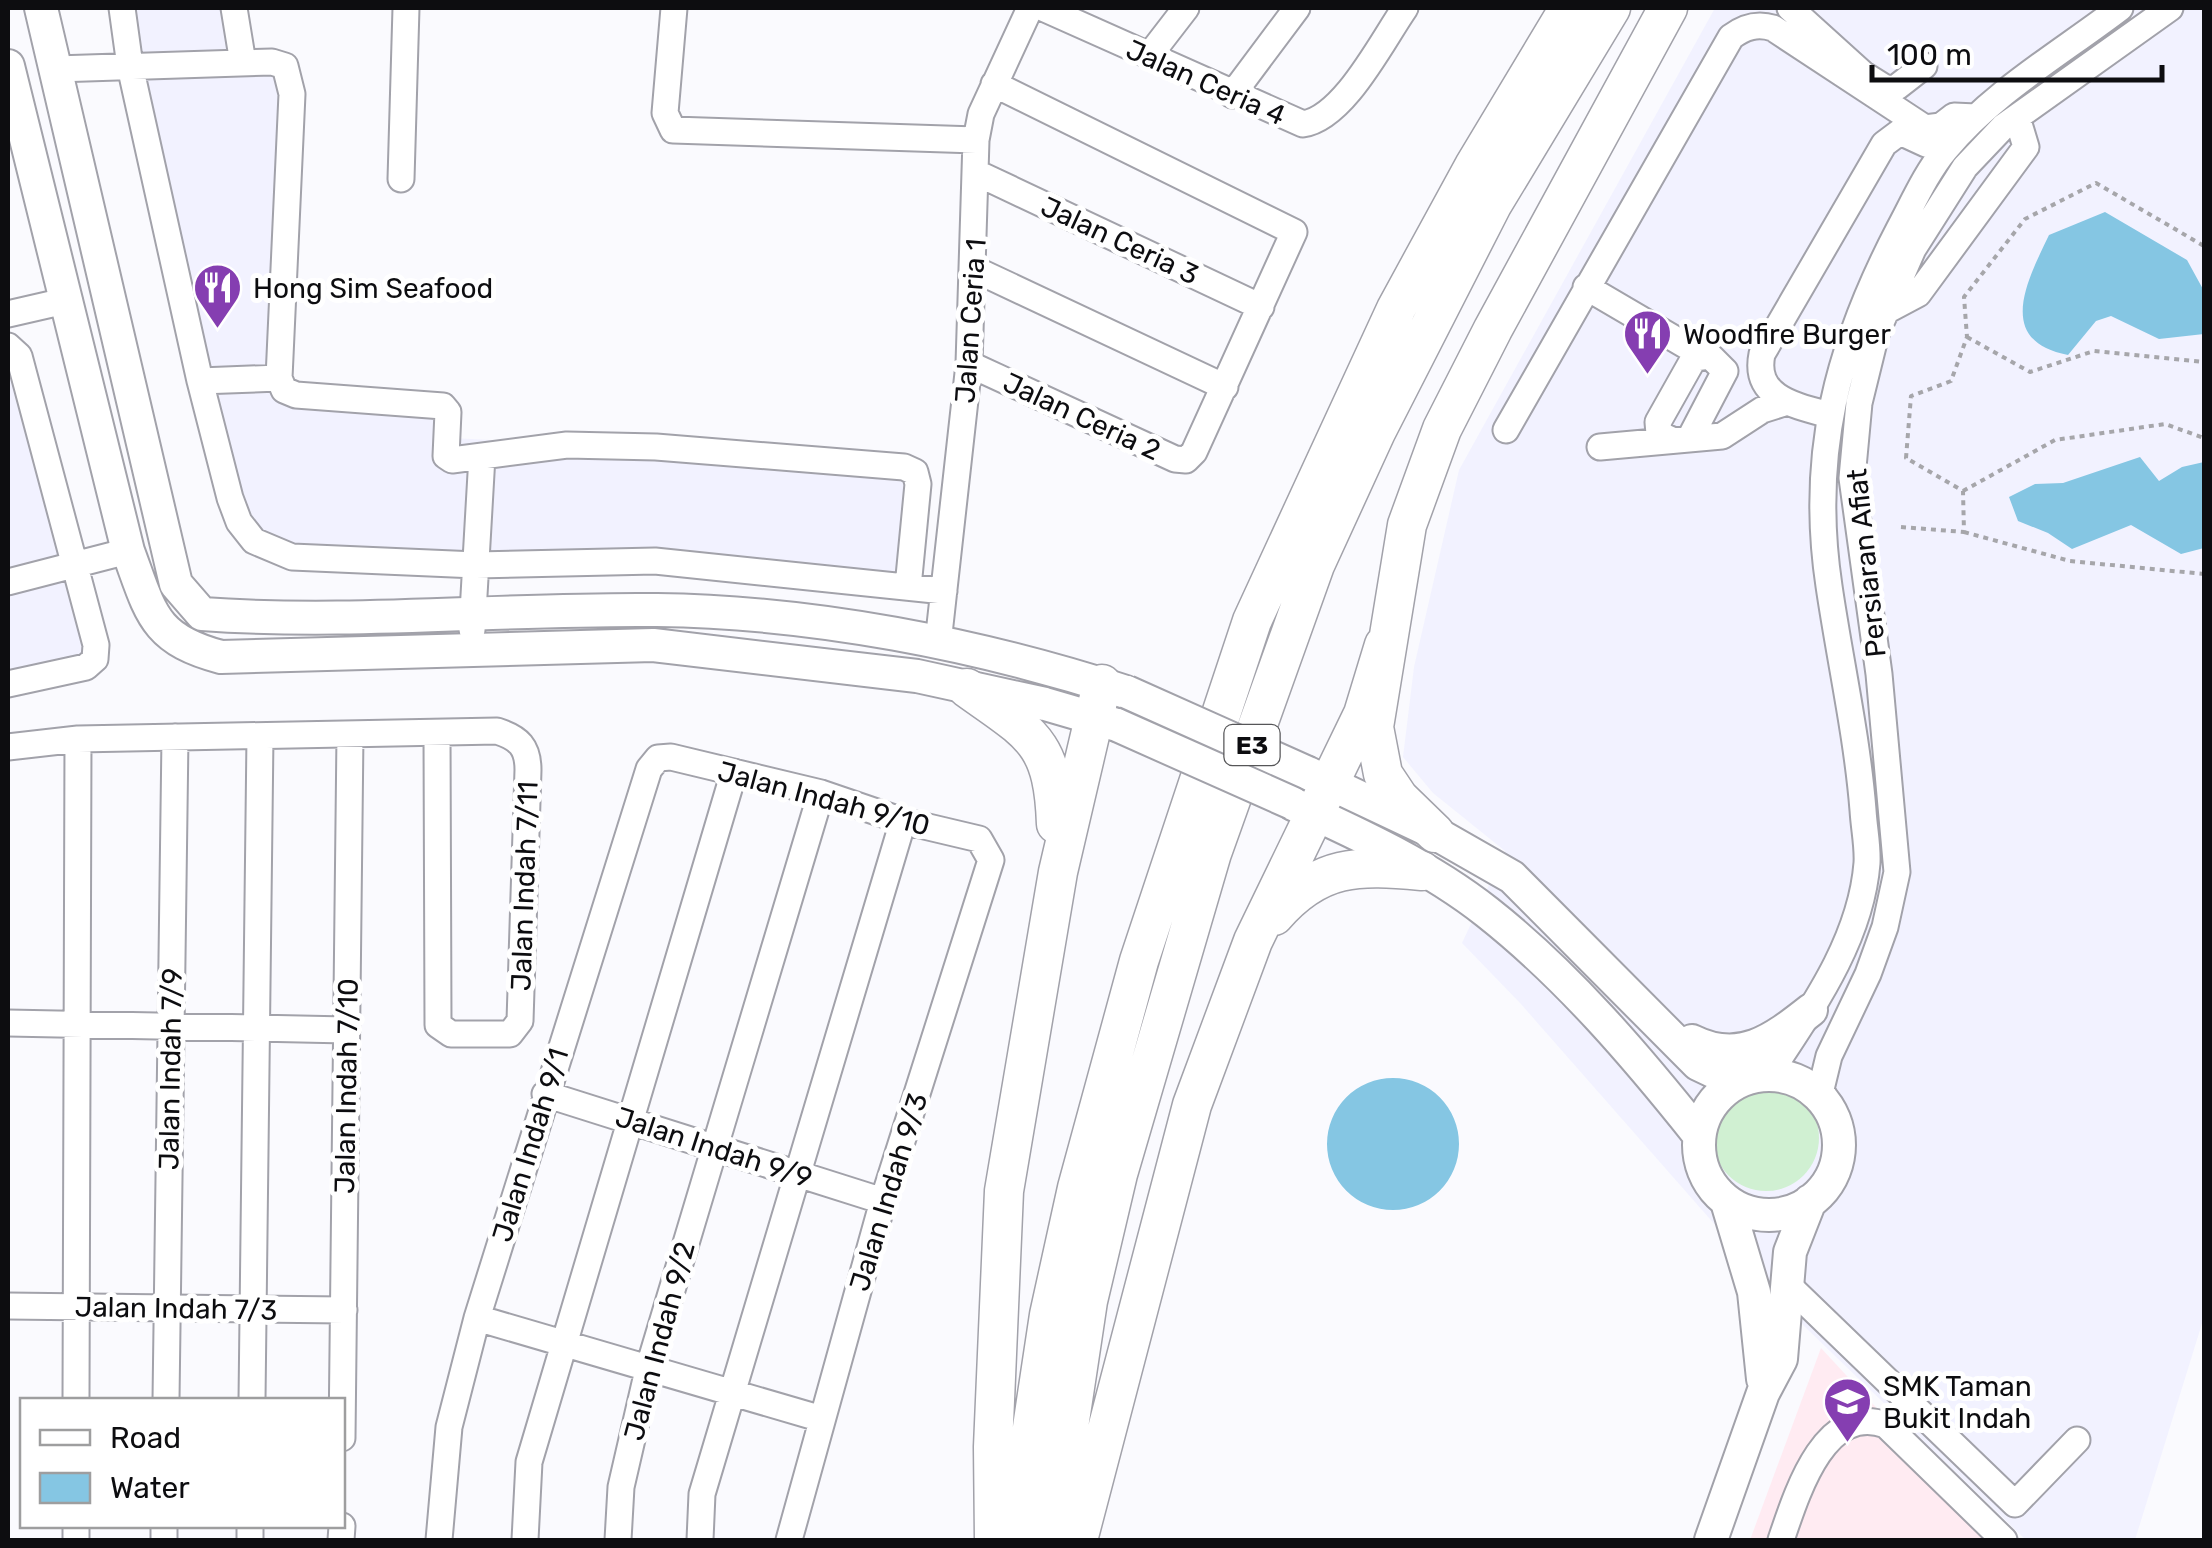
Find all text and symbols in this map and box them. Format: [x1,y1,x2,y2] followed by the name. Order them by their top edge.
[1872,20,2162,82] scale bar
[1121,33,1290,132] street label: Jalan Ceria 4
[1887,37,1972,73] text: 100 m
[1036,190,1204,291] street label: Jalan Ceria 3
[948,237,993,405] street label: Jalan Ceria 1
[192,262,244,330] restaurant icon: Hong Sim Seafood
[253,272,493,305] place label: Hong Sim Seafood
[1622,308,1674,376] restaurant icon: Woodfire Burger
[1683,318,1891,351] place label: Woodfire Burger
[998,366,1166,467] street label: Jalan Ceria 2
[1840,467,1893,659] street label: Persiaran Afiat
[1224,725,1280,765] road number: E3
[714,754,933,843] street label: Jalan Indah 9/10
[504,781,545,991] street label: Jalan Indah 7/11
[152,968,189,1170] street label: Jalan Indah 7/9
[328,978,365,1194] street label: Jalan Indah 7/10
[485,1045,576,1246] street label: Jalan Indah 9/1
[843,1089,934,1295] street label: Jalan Indah 9/3
[611,1100,816,1195] street label: Jalan Indah 9/9
[617,1238,702,1444] street label: Jalan Indah 9/2
[74,1290,278,1327] street label: Jalan Indah 7/3
[1883,1370,2032,1435] place label: SMK Taman Bukit Indah
[1822,1376,1874,1444] school or university icon: SMK Taman Bukit Indah
[20,1398,345,1528] legend
[110,1420,181,1456] text: Road
[110,1470,190,1506] text: Water

